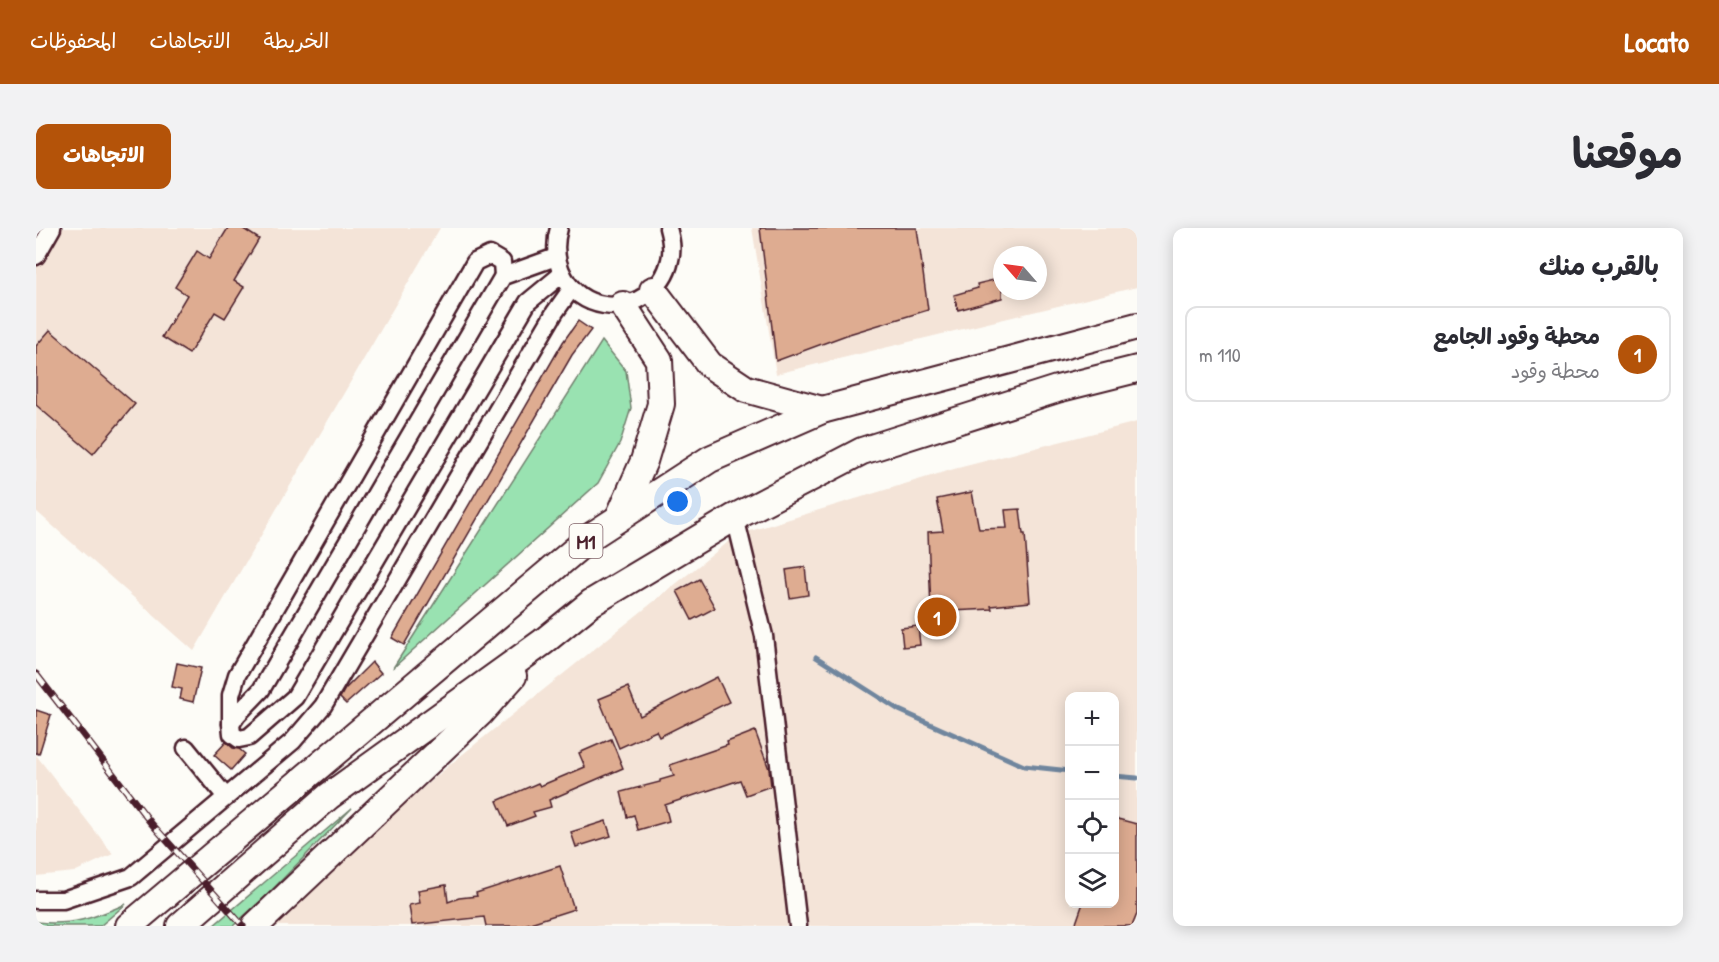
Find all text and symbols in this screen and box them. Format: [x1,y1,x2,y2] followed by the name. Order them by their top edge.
[1625,23,1689,61] text: Locato
[30,26,116,55] text: المحفوظات
[149,26,231,55] text: الاتجاهات
[264,26,329,55] text: الخريطة
[36,124,171,189] button: الاتجاهات
[1572,124,1683,181] text: موقعنا
[993,246,1047,300] north arrow
[1539,248,1659,283] text: بالقرب منك
[1433,321,1600,351] text: محطة وقود الجامع
[1199,341,1241,368] text: 110 m
[1634,341,1641,368] text: 1
[1511,357,1600,384] text: محطة وقود
[663,487,692,516] your location
[570,524,602,558] road number: M1
[918,594,956,640] pin: 1
[1065,692,1119,908] map controls
[1065,692,1119,746] button: +
[1065,746,1119,800] button: −
[1065,800,1119,854] button: locate
[1065,854,1119,908] button: layers

